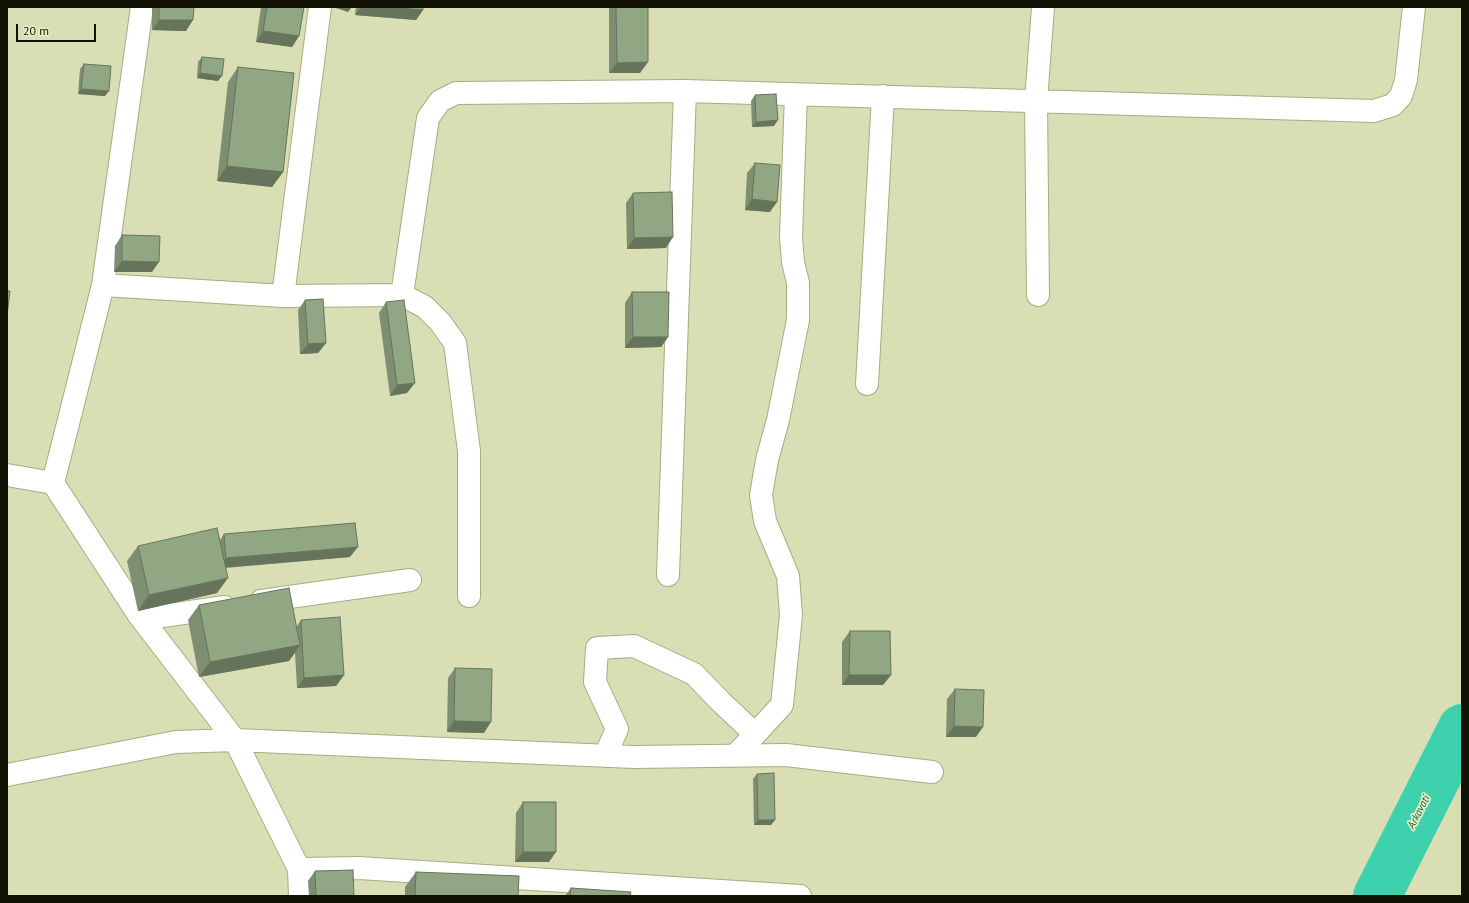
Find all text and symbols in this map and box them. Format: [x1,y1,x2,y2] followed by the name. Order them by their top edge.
[18,16,98,42] scale bar
[23,23,49,38] text: 20 m
[1405,793,1433,831] water label: Arkavati

